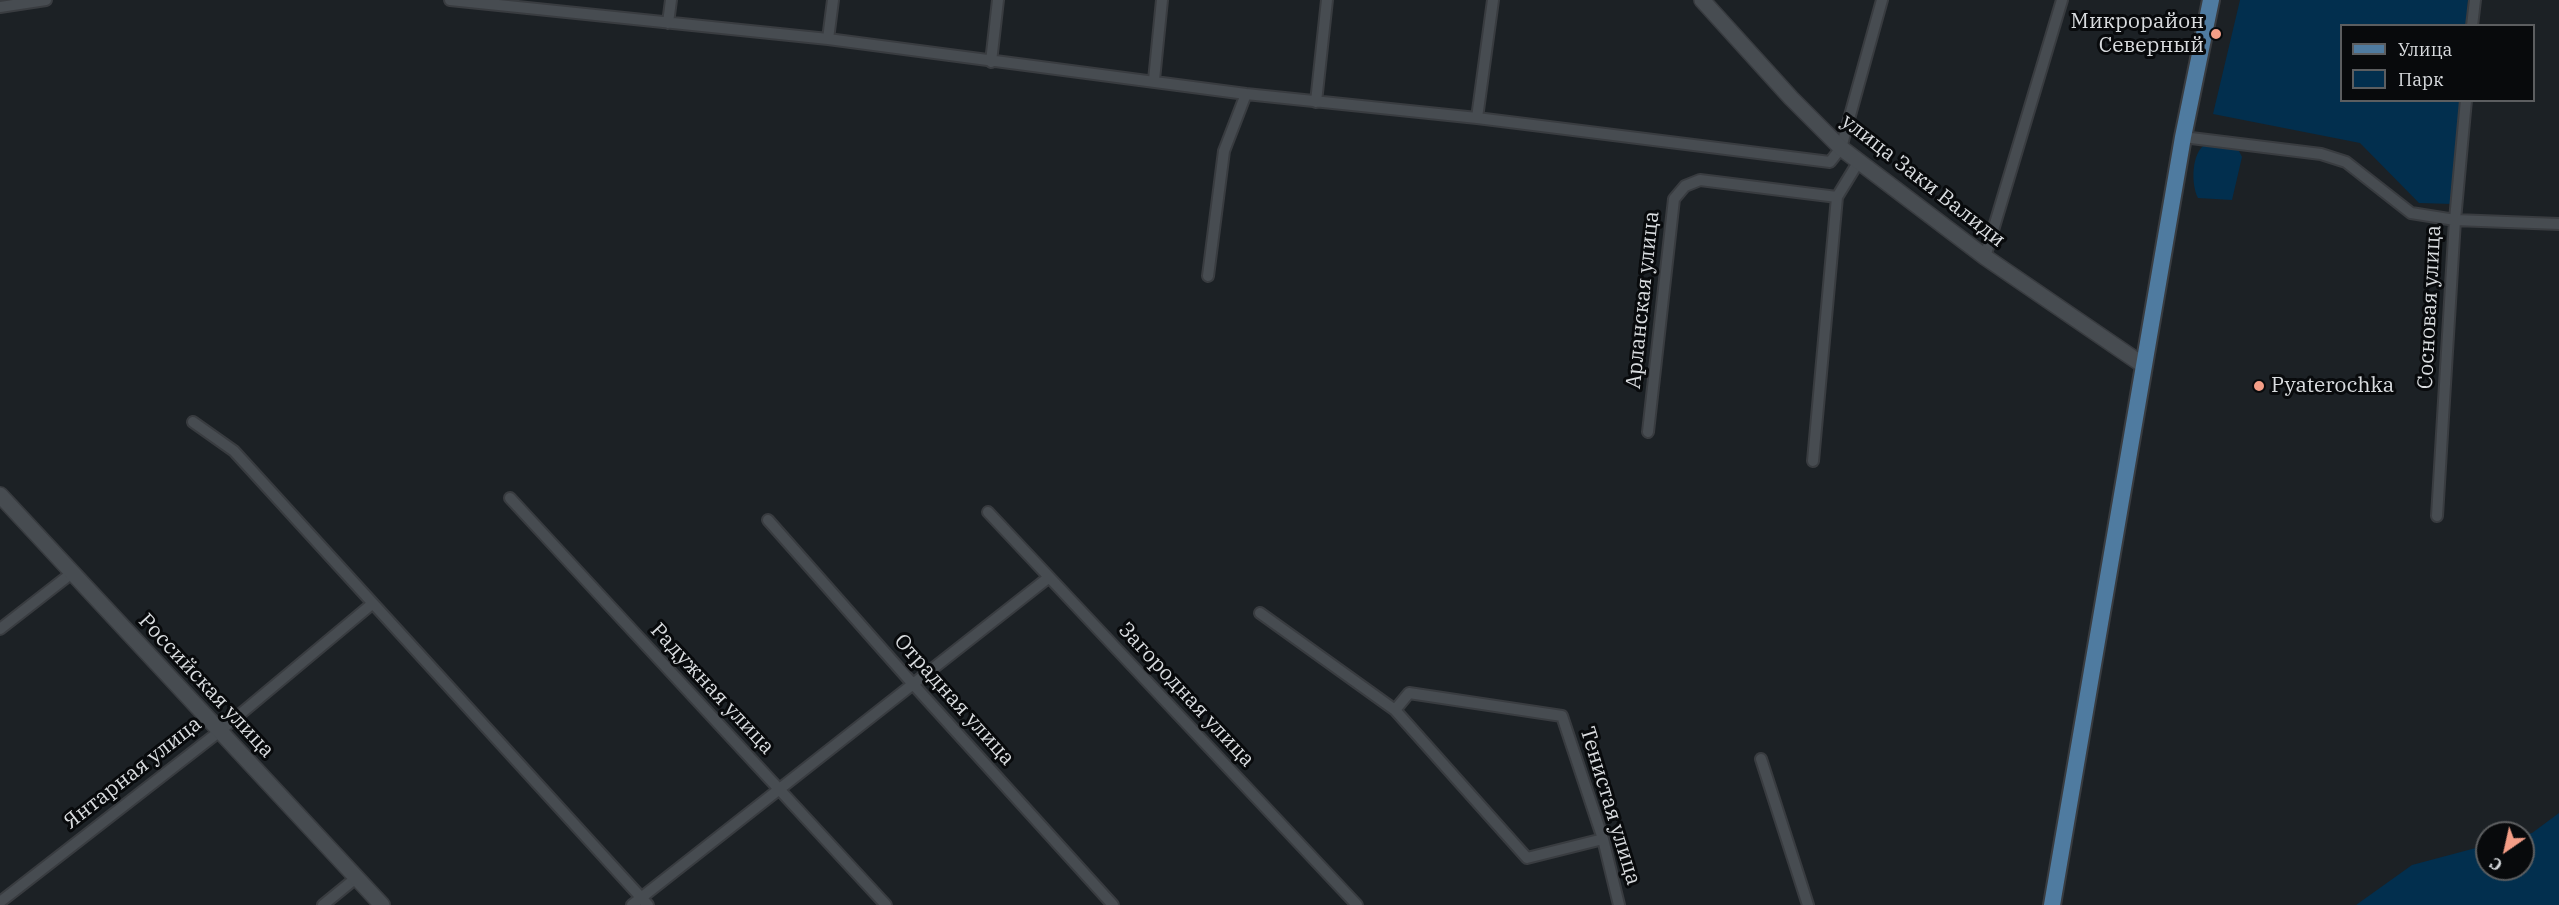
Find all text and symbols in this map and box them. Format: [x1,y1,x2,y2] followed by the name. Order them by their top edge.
[2071,9,2204,59] place label: Микрорайон Северный
[2340,24,2535,102] legend
[2209,27,2223,41] marker: Микрорайон Северный
[2398,38,2452,61] text: Улица
[2398,68,2444,91] text: Парк
[1836,109,2010,253] street label: улица Заки Валиди
[1621,210,1665,390] street label: Арланская улица
[2413,224,2447,390] street label: Сосновая улица
[2271,373,2394,399] place label: Pyaterochka
[2252,379,2266,393] marker: Pyaterochka
[133,609,279,763] street label: Российская улица
[645,618,779,760] street label: Радужная улица
[1113,618,1259,772] street label: Загородная улица
[888,629,1020,771] street label: Отрадная улица
[59,711,207,835] street label: Янтарная улица
[1574,724,1646,888] street label: Тенистая улица
[2475,821,2535,881] north arrow
[2486,853,2506,876] text: С

